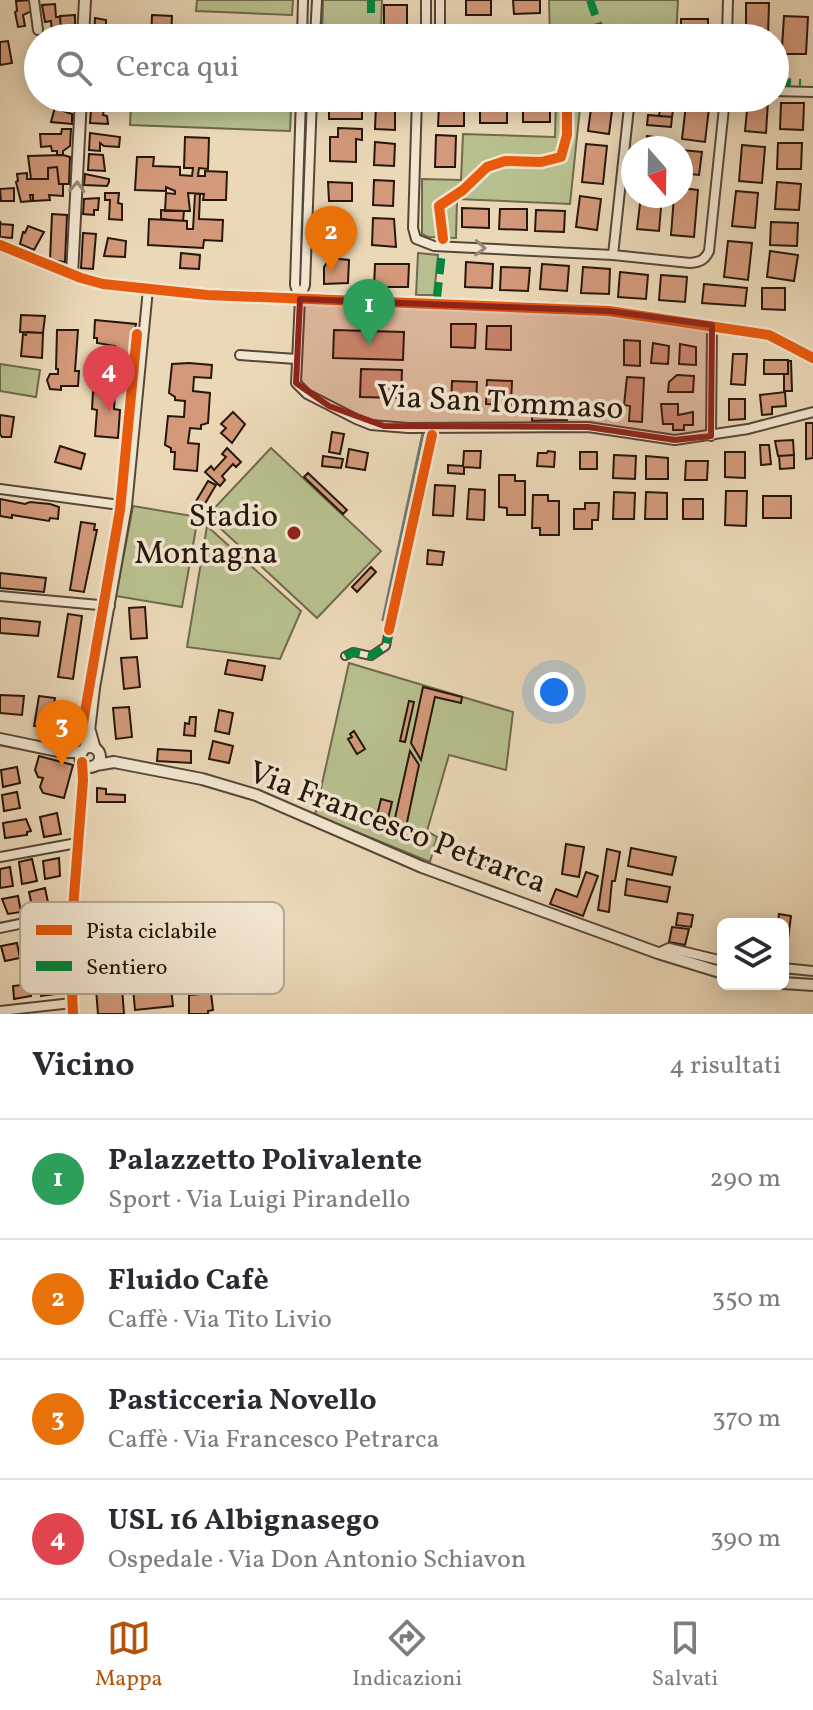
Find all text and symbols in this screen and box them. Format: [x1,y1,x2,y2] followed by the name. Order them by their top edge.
[24,24,789,112] search box
[52,46,96,90] icon: search
[116,47,239,89] text: Cerca qui
[621,136,693,208] north arrow
[68,180,85,193] one-way arrow
[305,206,357,272] pin: 2
[474,239,487,256] one-way arrow
[343,279,395,345] pin: 1
[83,345,135,411] pin: 4
[375,376,624,432] street label: Via San Tommaso
[134,496,278,577] place label: Stadio Montagna
[285,524,303,542] marker: Stadio Montagna
[534,672,574,712] your location
[36,700,88,766] pin: 3
[242,752,552,906] street label: Via Francesco Petrarca
[20,902,284,994] legend
[86,917,217,948] text: Pista ciclabile
[717,918,789,990] map controls
[717,918,789,990] button: layers
[86,953,167,984] text: Sentiero
[32,1043,135,1090] text: Vicino
[669,1048,781,1084] text: 4 risultati
[108,1140,422,1182] text: Palazzetto Polivalente
[53,1161,63,1197] text: 1
[709,1161,781,1197] text: 290 m
[108,1182,410,1218] text: Sport · Via Luigi Pirandello
[108,1260,269,1302] text: Fluido Cafè
[51,1281,65,1317] text: 2
[712,1281,781,1317] text: 350 m
[108,1302,332,1338] text: Caffè · Via Tito Livio
[108,1380,377,1422] text: Pasticceria Novello
[51,1401,65,1437] text: 3
[712,1401,781,1437] text: 370 m
[108,1422,439,1458] text: Caffè · Via Francesco Petrarca
[108,1500,379,1542] text: USL 16 Albignasego
[50,1521,66,1557] text: 4
[710,1521,781,1557] text: 390 m
[108,1542,526,1578] text: Ospedale · Via Don Antonio Schiavon
[95,1616,162,1695] tab: Mappa
[352,1616,462,1695] tab: Indicazioni
[652,1616,718,1695] tab: Salvati

